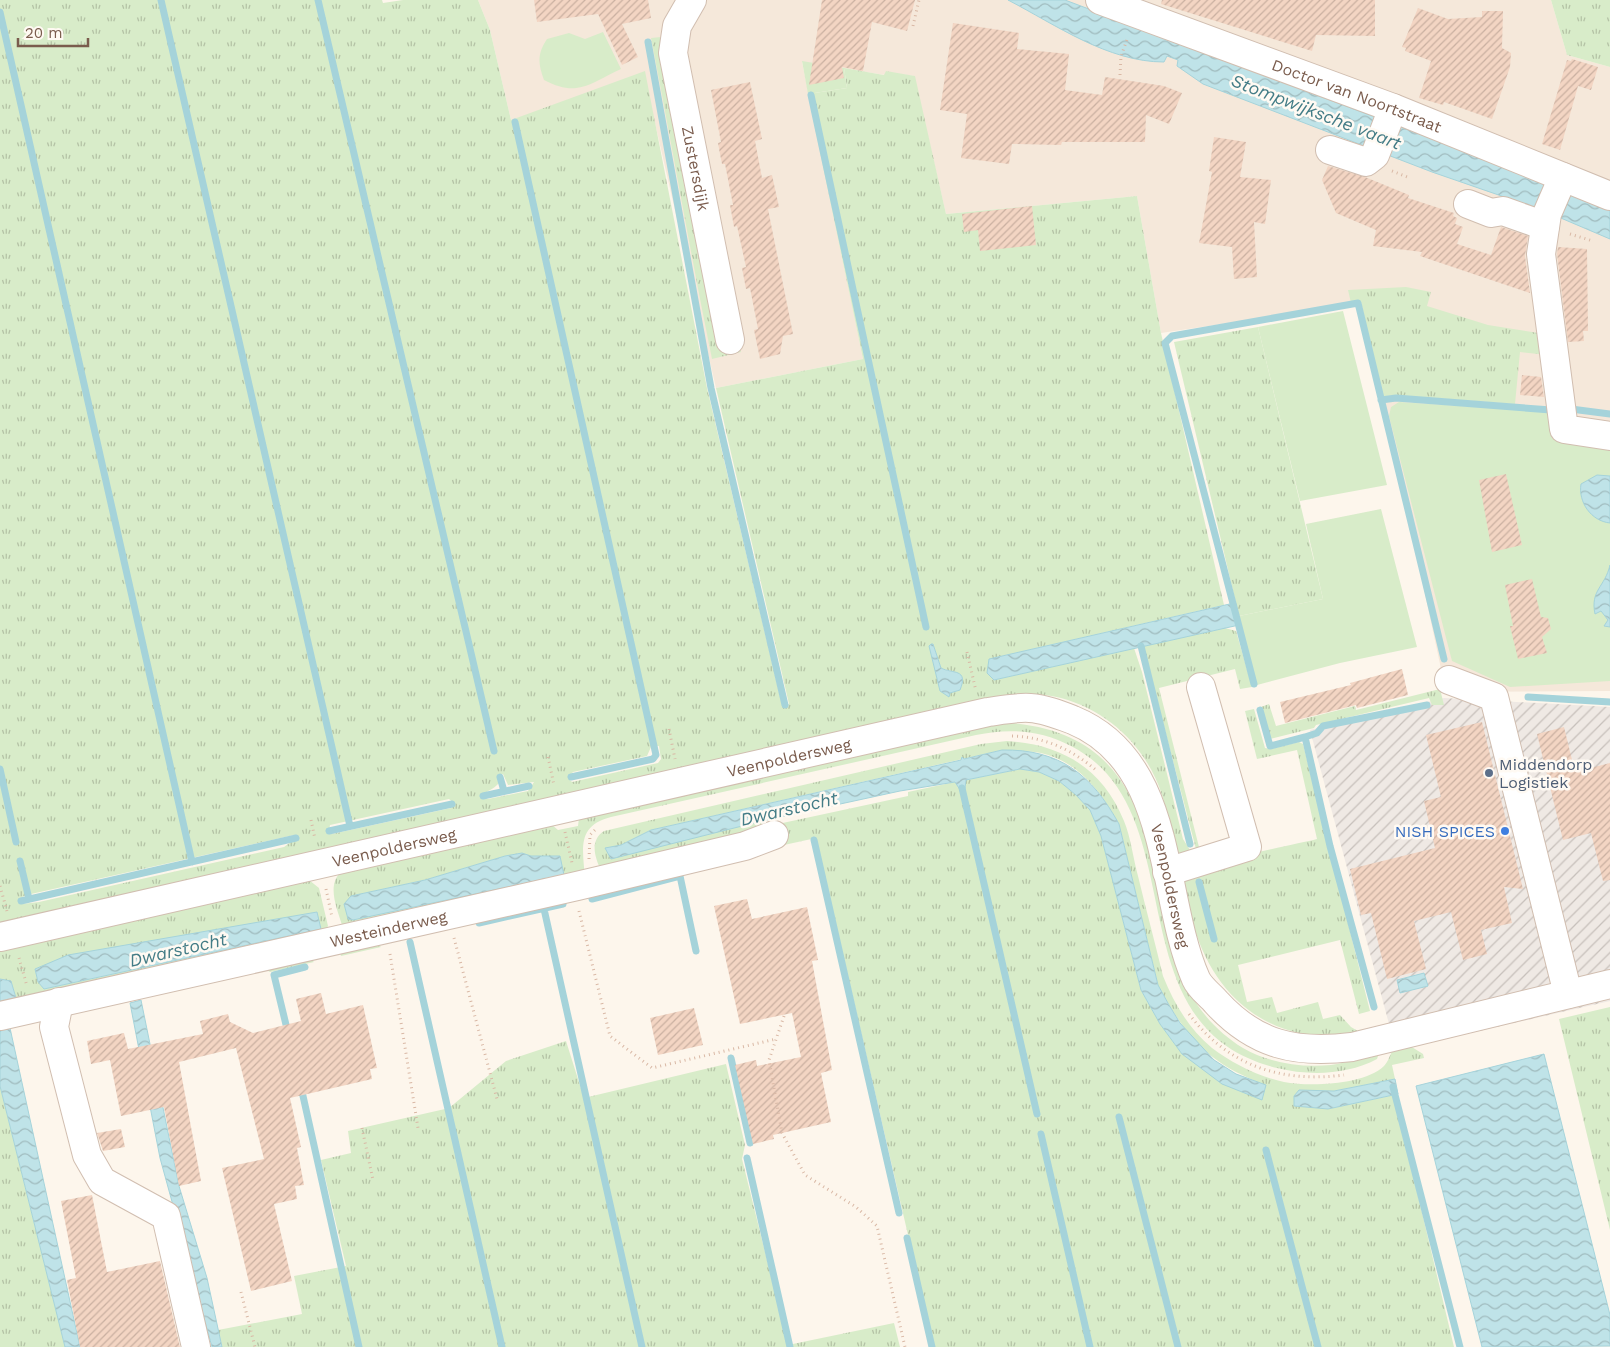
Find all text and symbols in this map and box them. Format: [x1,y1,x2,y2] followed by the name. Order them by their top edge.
[18,15,88,47] scale bar
[25,24,63,42] text: 20 m
[1269,55,1445,137] street label: Doctor van Noortstraat
[1228,69,1405,154] water label: Stompwijksche vaart
[678,124,713,213] street label: Zustersdijk
[725,734,853,781] street label: Veenpoldersweg
[1499,755,1592,792] place label: Middendorp Logistiek
[1483,767,1495,779] marker: Middendorp Logistiek
[738,787,840,830] water label: Dwarstocht
[1147,822,1194,951] street label: Veenpoldersweg
[1395,822,1495,841] place label: NISH SPICES
[330,824,458,871] street label: Veenpoldersweg
[1499,825,1511,837] marker: NISH SPICES
[328,907,449,951] street label: Westeinderweg
[127,928,229,971] water label: Dwarstocht

